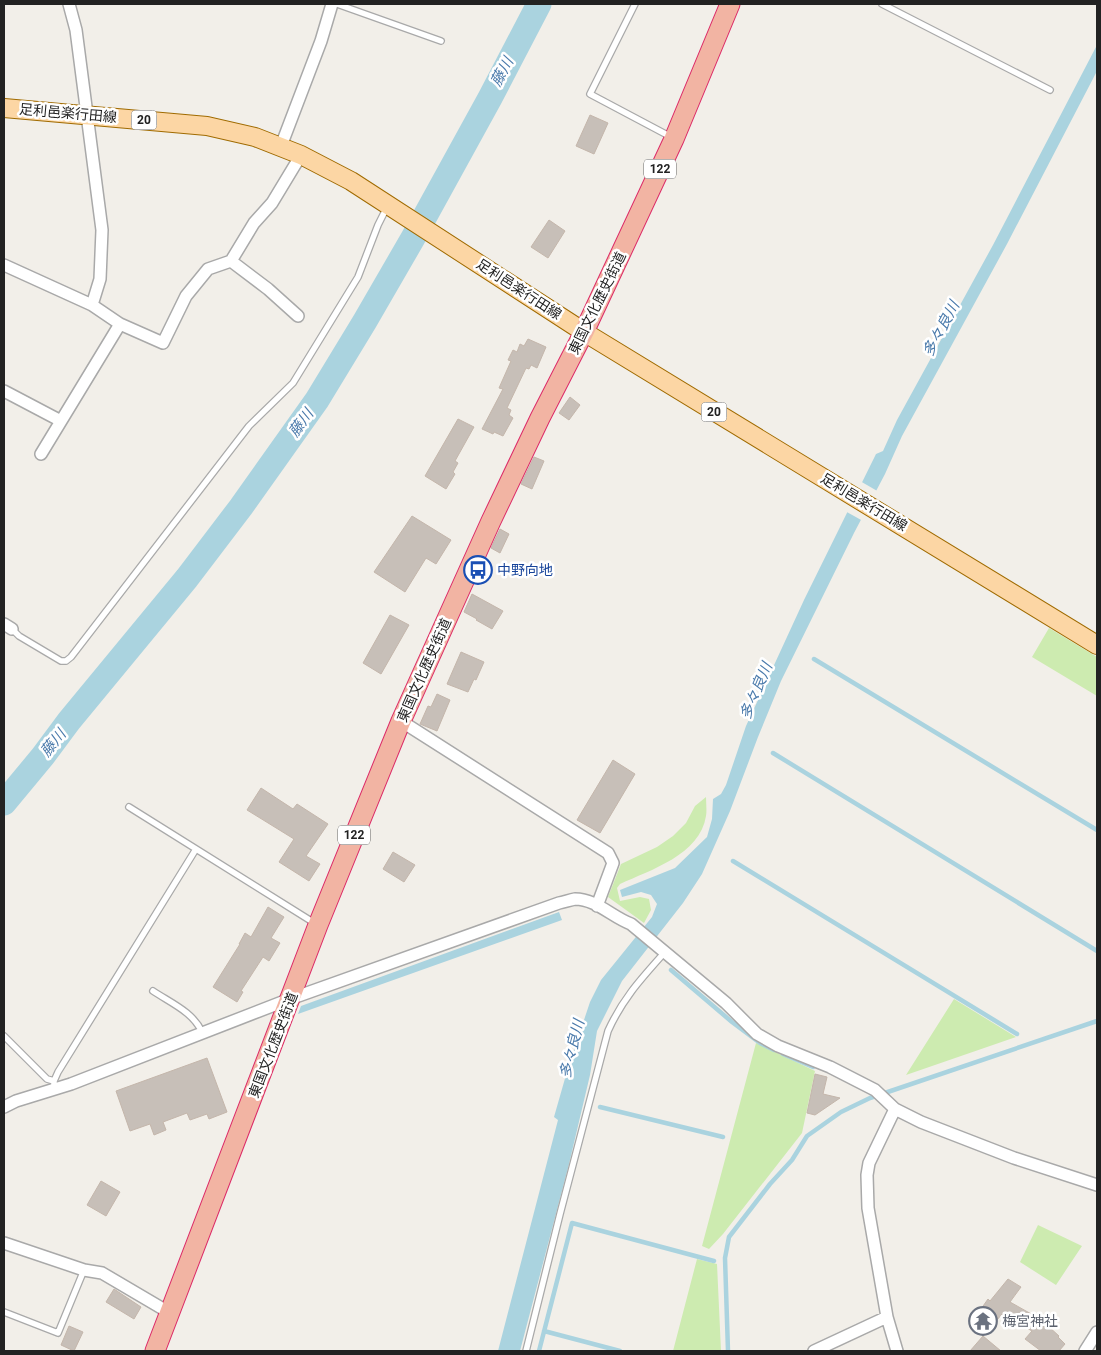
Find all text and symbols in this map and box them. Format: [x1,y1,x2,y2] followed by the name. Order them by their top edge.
[487,53,518,89] water label: 藤川
[18,101,118,125] street label: 足利邑楽行田線
[132,110,156,130] road number: 20
[644,160,676,178] road number: 122
[565,249,629,357] street label: 東国文化歴史街道
[474,256,564,322] street label: 足利邑楽行田線
[919,297,964,360] water label: 多々良川
[702,402,726,422] road number: 20
[285,404,318,440] water label: 藤川
[818,470,910,534] street label: 足利邑楽行田線
[463,555,493,585] bus stop icon: 中野向地
[497,562,553,578] place label: 中野向地
[394,616,454,724] street label: 東国文化歴史街道
[736,658,777,722] water label: 多々良川
[37,724,71,760] water label: 藤川
[338,826,370,844] road number: 122
[245,990,301,1100] street label: 東国文化歴史街道
[556,1016,588,1080] water label: 多々良川
[968,1306,998,1336] temple icon: 梅宮神社
[1002,1313,1058,1329] place label: 梅宮神社

